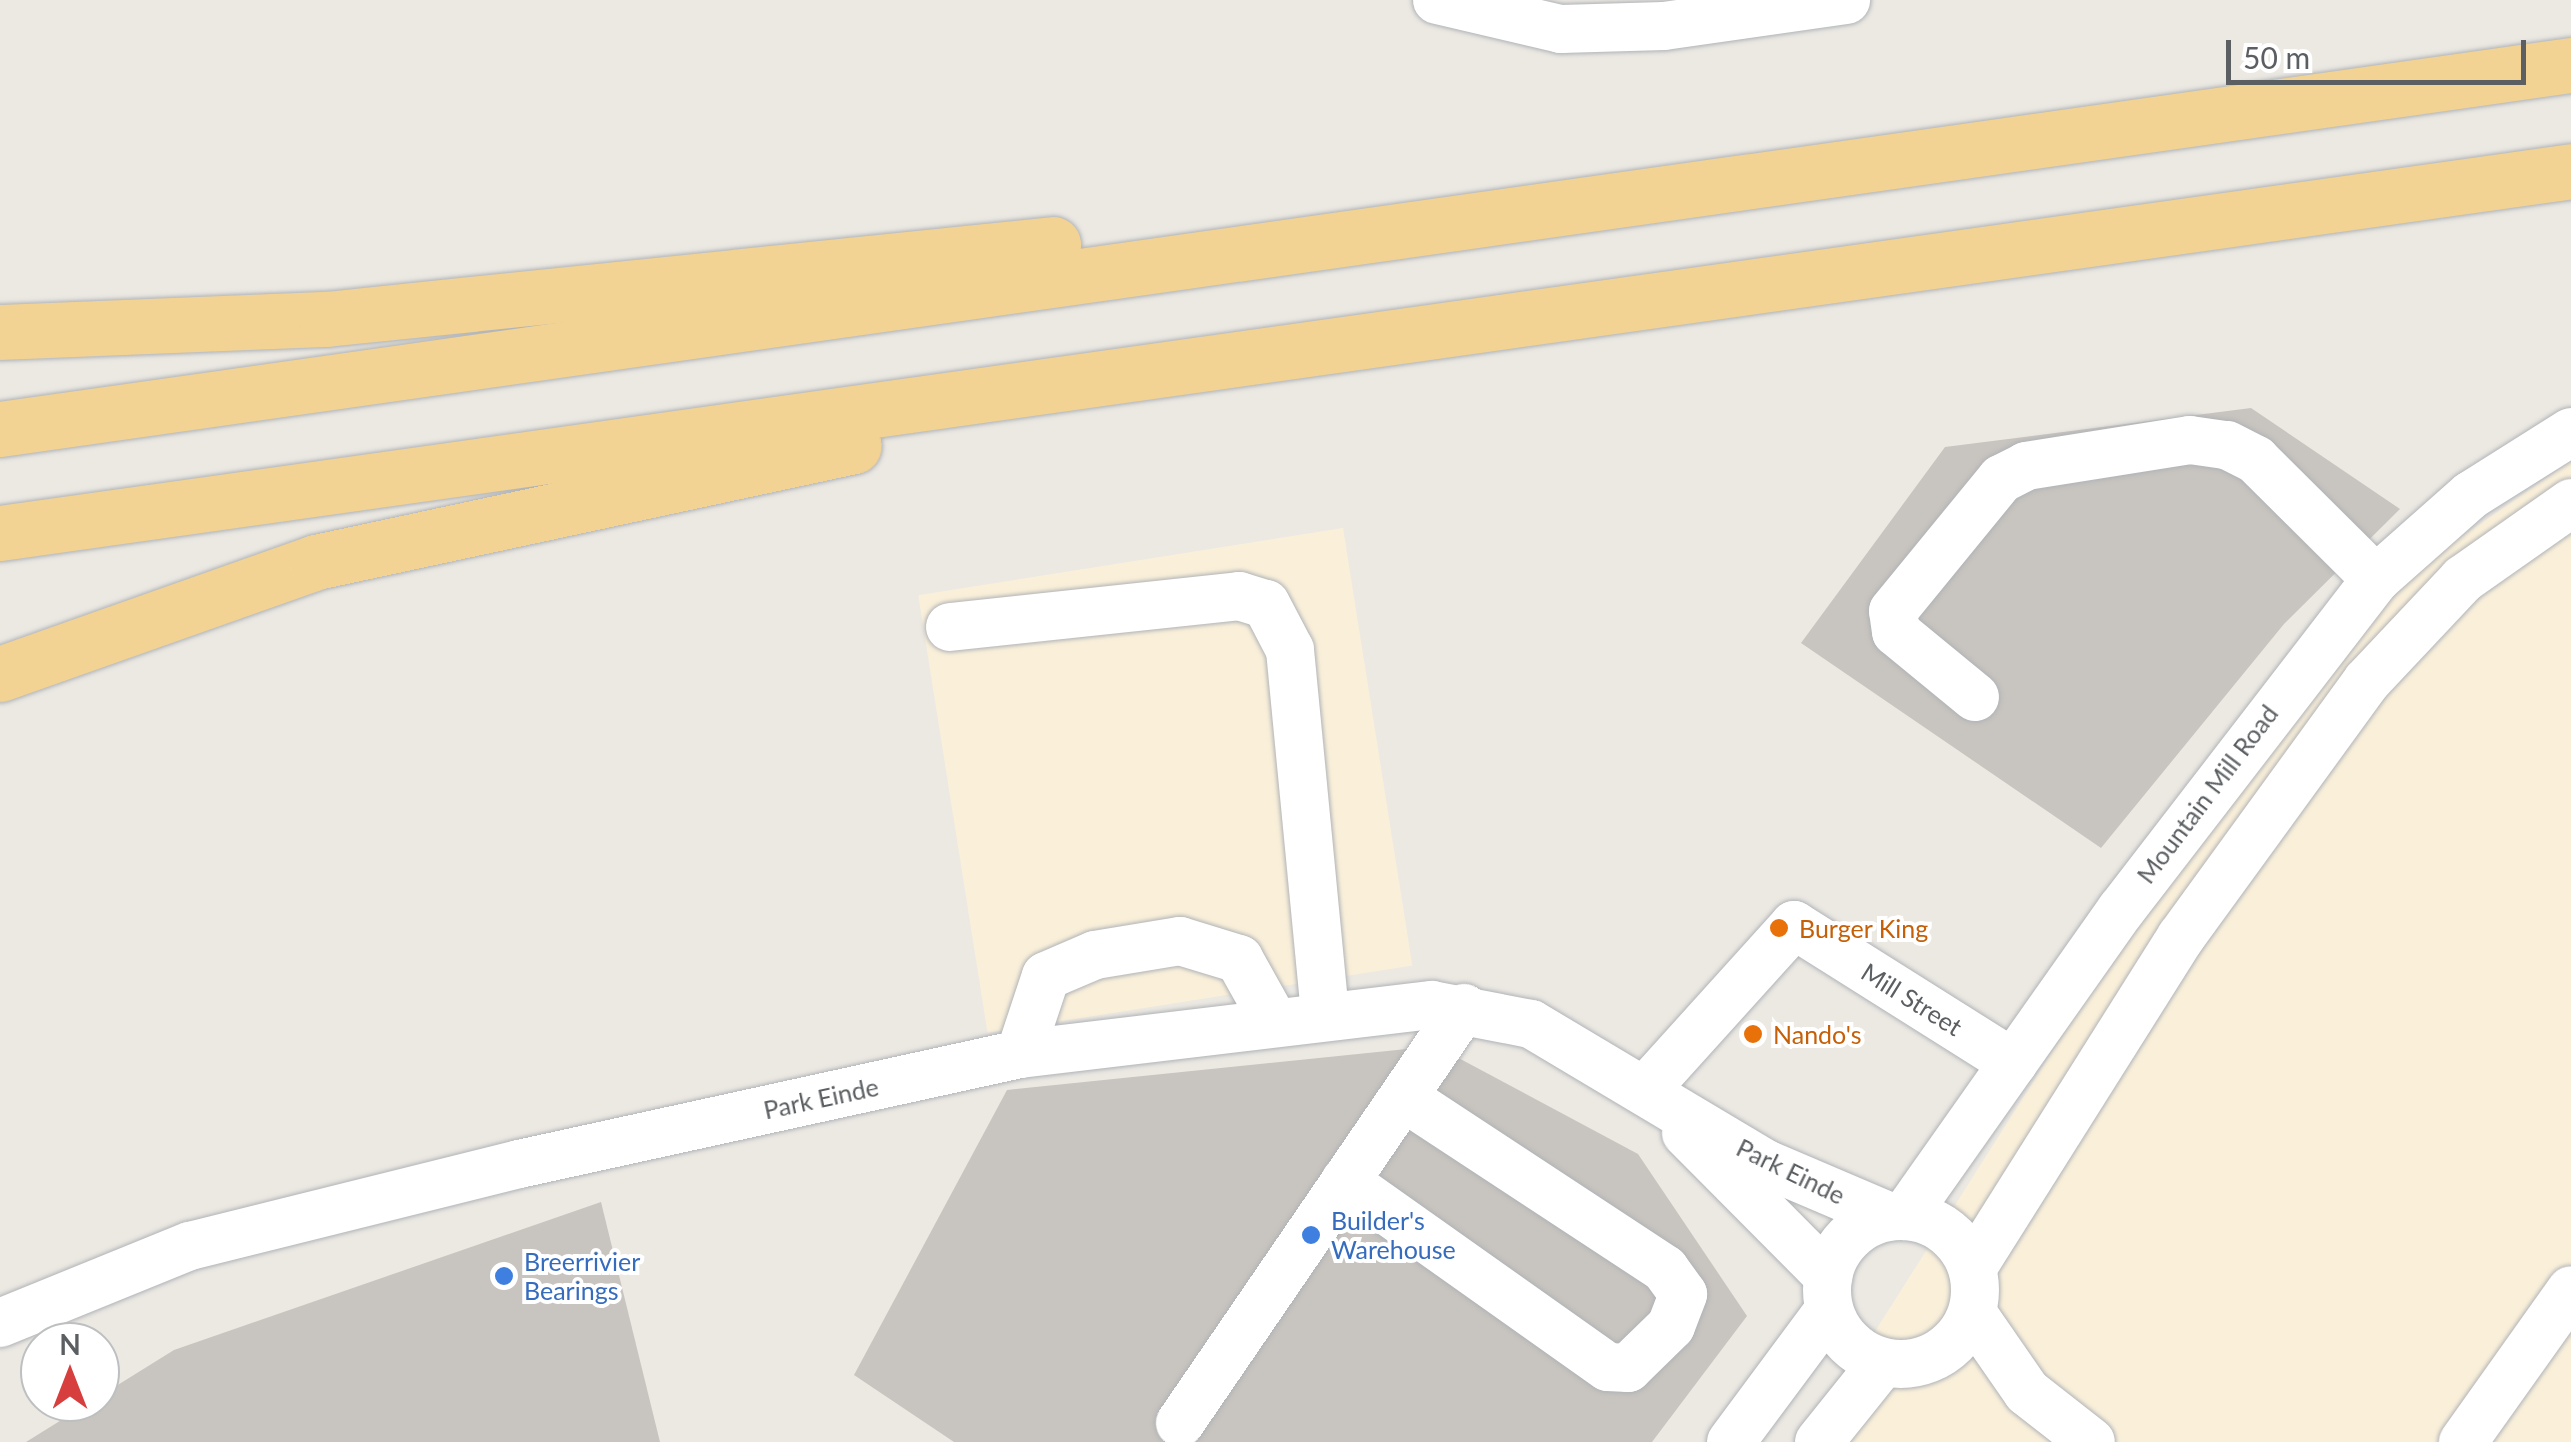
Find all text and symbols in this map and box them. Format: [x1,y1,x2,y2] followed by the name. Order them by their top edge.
[2231,20,2531,82] scale bar
[2243,39,2310,75] text: 50 m
[2130,699,2284,889] street label: Mountain Mill Road
[1799,913,1929,943] place label: Burger King
[1768,917,1790,939] marker: Burger King
[1856,956,1968,1042] street label: Mill Street
[1773,1019,1861,1049] place label: Nando's
[1742,1023,1764,1045] marker: Nando's
[761,1071,881,1125] street label: Park Einde
[1732,1132,1850,1210] street label: Park Einde
[1331,1206,1456,1265] place label: Builder's Warehouse
[1300,1224,1322,1246] marker: Builder's Warehouse
[524,1247,640,1306] place label: Breerrivier Bearings
[493,1265,515,1287] marker: Breerrivier Bearings
[20,1322,120,1422] north arrow
[59,1327,81,1361] text: N

